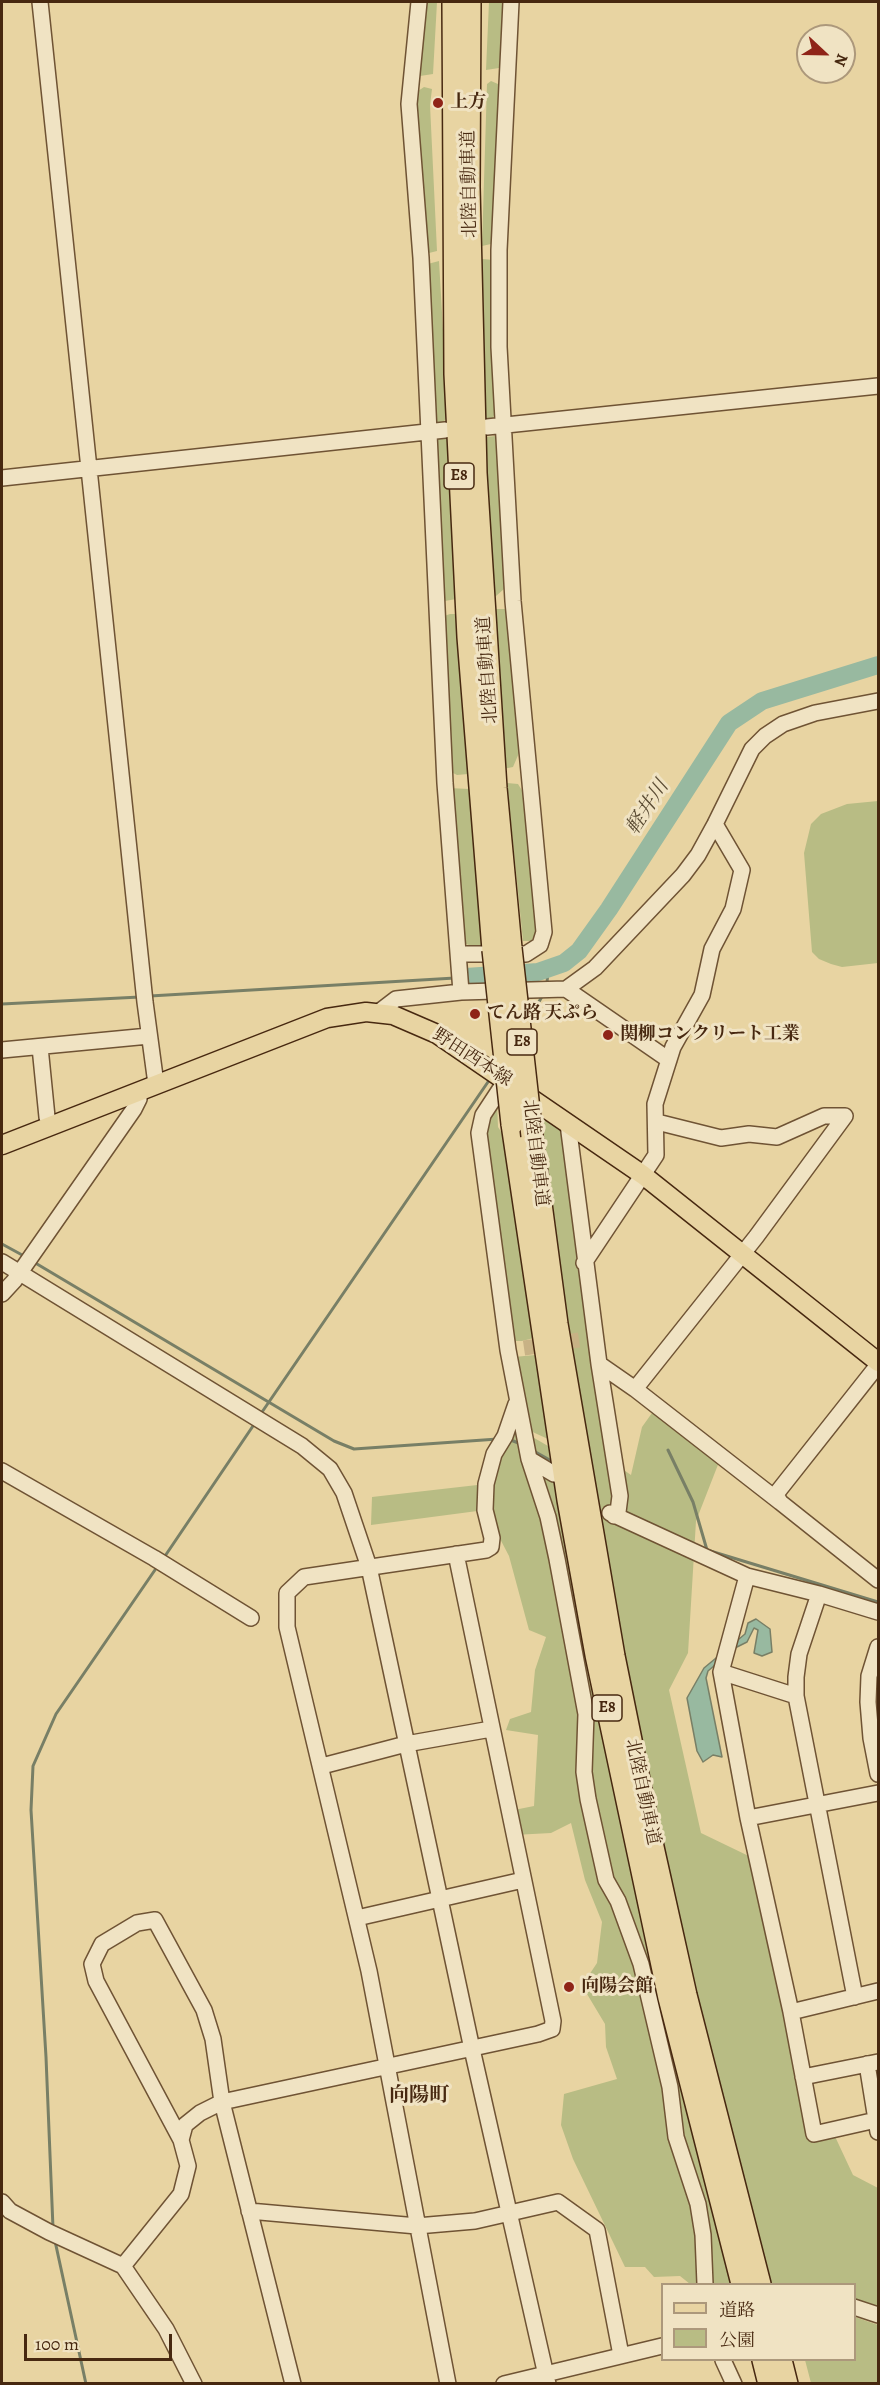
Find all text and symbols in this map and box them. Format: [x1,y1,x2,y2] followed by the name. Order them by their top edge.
[796,24,856,84] north arrow
[828,50,853,70] text: N
[450,92,486,114] place label: 上方
[431,96,445,110] marker: 上方
[458,130,482,238] street label: 北陸自動車道
[444,463,474,489] road number: E8
[473,615,503,725] street label: 北陸自動車道
[622,776,674,840] water label: 軽井川
[487,1003,598,1025] place label: てん路 天ぷら
[468,1007,482,1021] marker: てん路 天ぷら
[428,1024,516,1092] street label: 野田西本線
[620,1024,800,1046] place label: 関柳コンクリート工業
[601,1028,615,1042] marker: 関柳コンクリート工業
[507,1029,537,1055] road number: E8
[518,1098,552,1208] street label: 北陸自動車道
[592,1695,622,1721] road number: E8
[620,1737,664,1847] street label: 北陸自動車道
[581,1976,653,1998] place label: 向陽会館
[562,1980,576,1994] marker: 向陽会館
[389,2084,449,2108] district label: 向陽町
[661,2283,856,2361] legend
[719,2298,755,2322] text: 道路
[27,2322,176,2360] scale bar
[719,2328,755,2352] text: 公園
[35,2332,79,2356] text: 100 m

